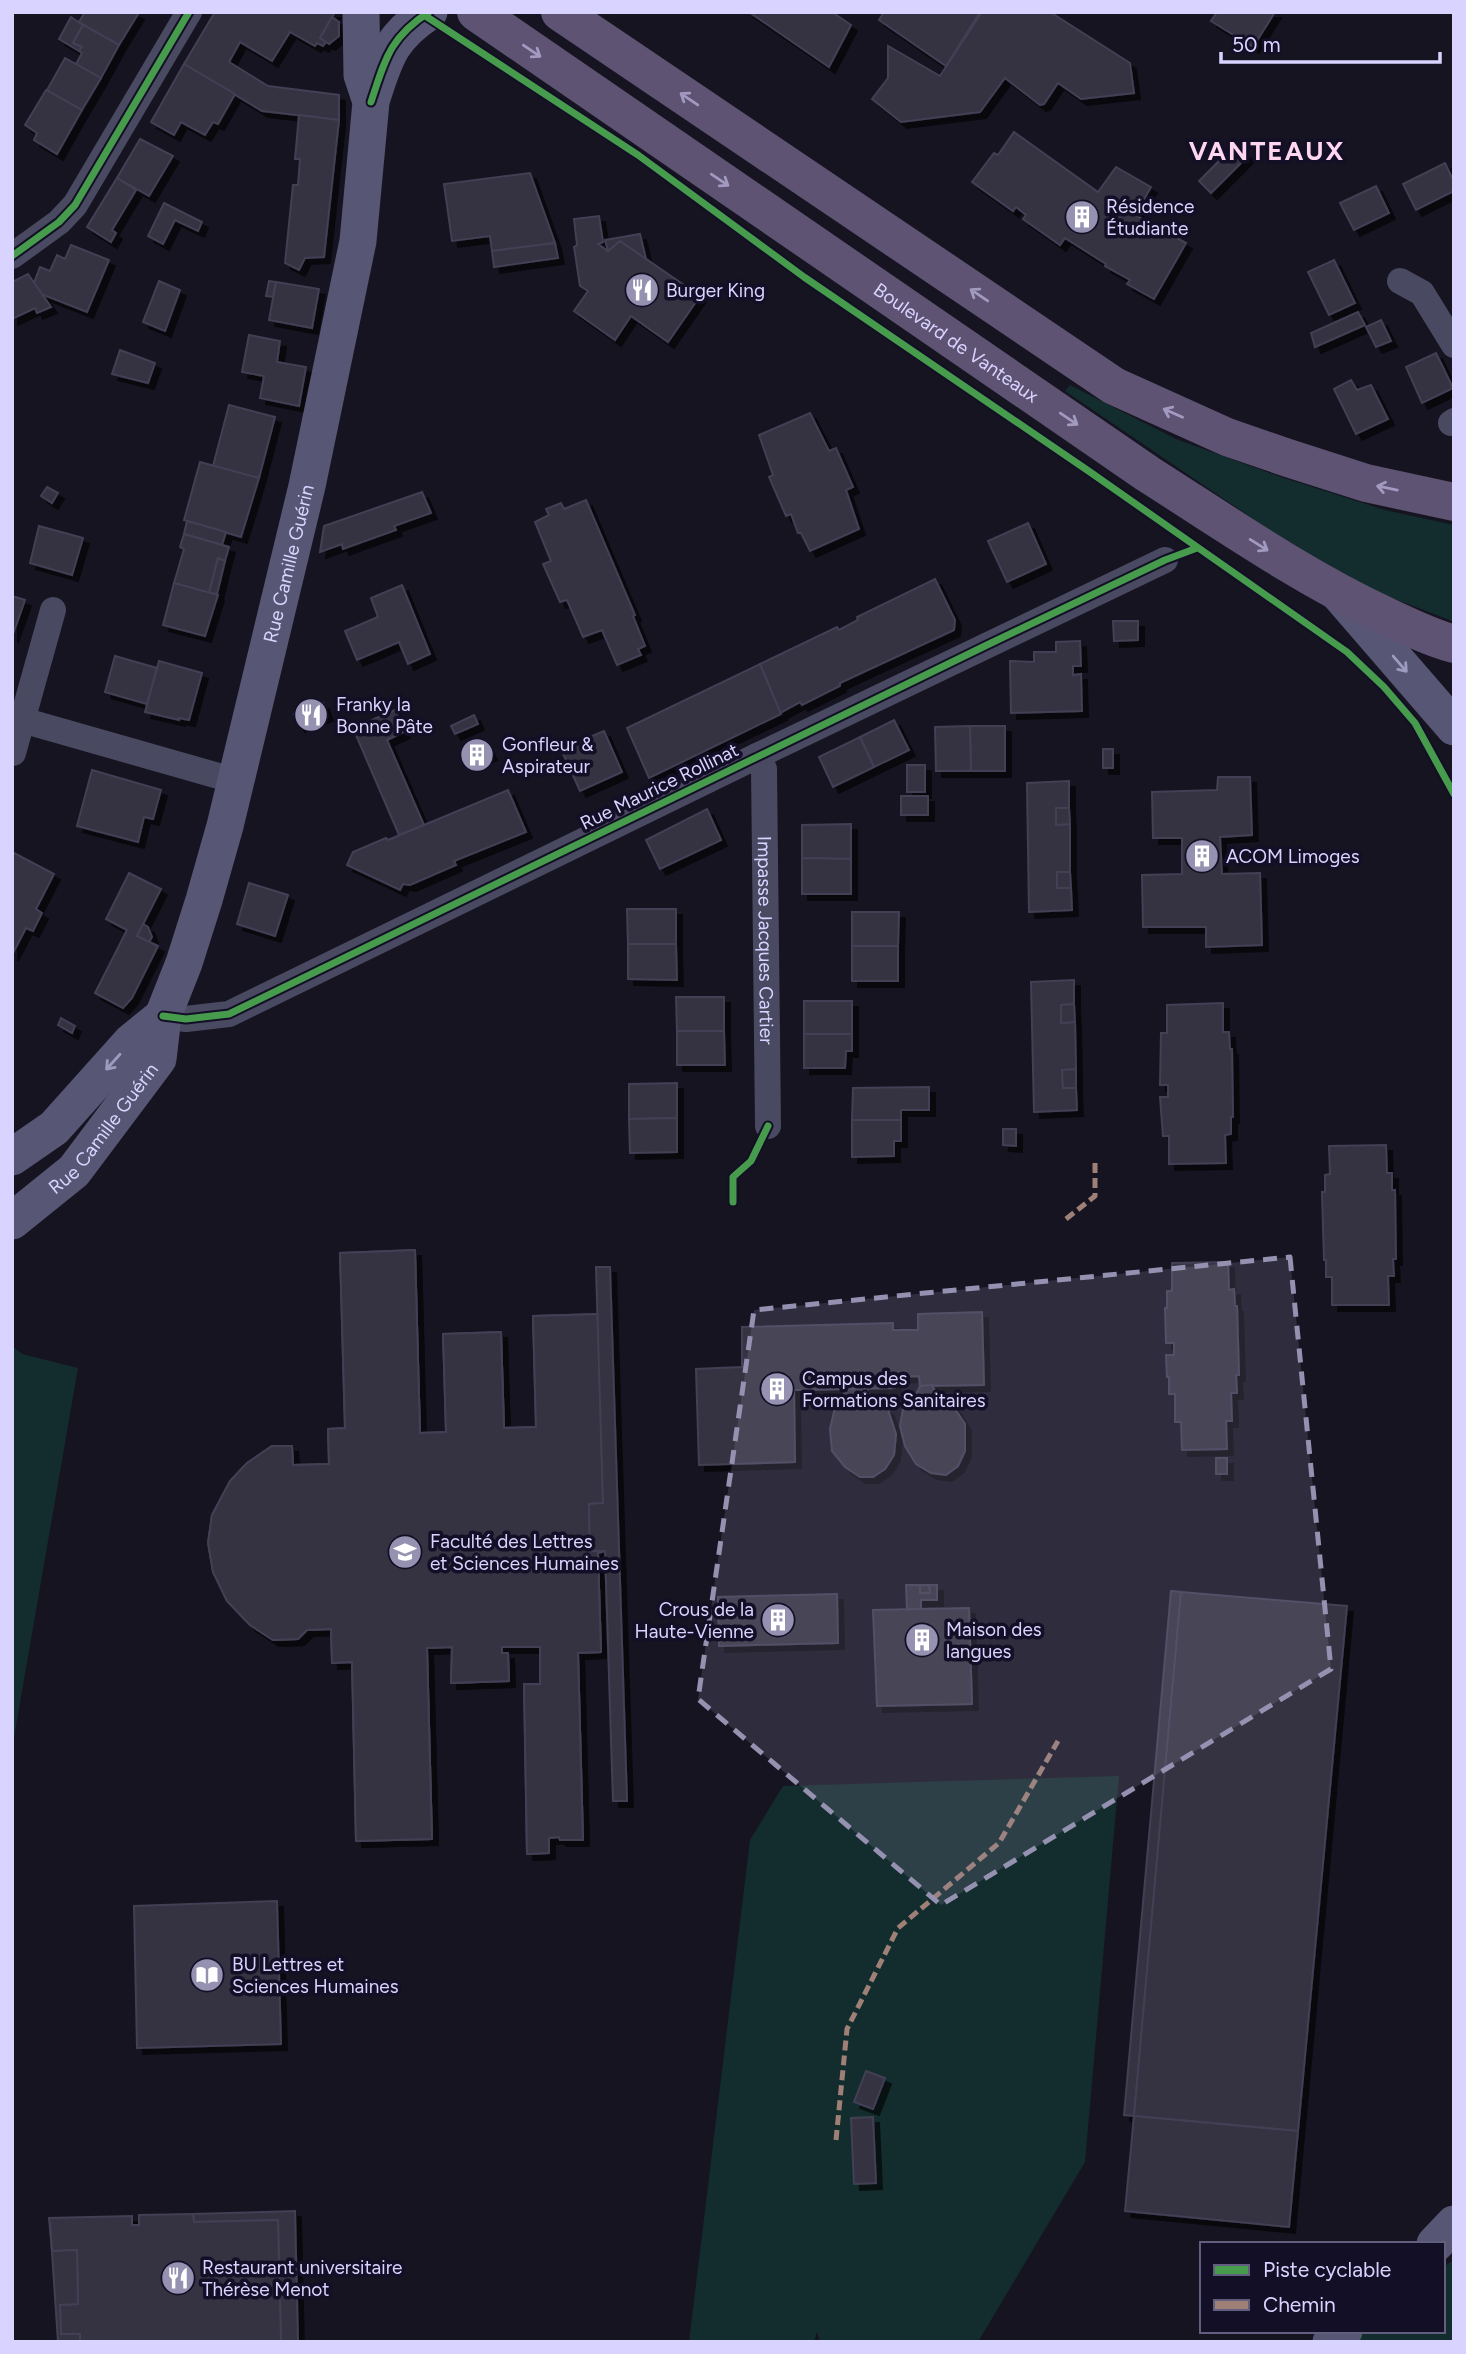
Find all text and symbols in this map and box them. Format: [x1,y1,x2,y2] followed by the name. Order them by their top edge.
[1221,21,1440,65] scale bar
[1232,32,1281,57] text: 50 m
[522,44,541,58] one-way arrow
[679,92,699,106] one-way arrow
[1189,135,1345,167] district label: VANTEAUX
[710,173,729,187] one-way arrow
[1106,195,1194,240] place label: Résidence Étudiante
[1063,198,1101,236] building icon: Résidence Étudiante
[623,271,661,309] restaurant icon: Burger King
[869,278,1043,407] street label: Boulevard de Vanteaux
[666,279,765,302] place label: Burger King
[970,288,989,302] one-way arrow
[1162,406,1184,419] one-way arrow
[1059,412,1078,426] one-way arrow
[1376,480,1399,494] one-way arrow
[259,482,319,645] street label: Rue Camille Guérin
[1249,538,1269,552] one-way arrow
[1392,654,1408,672] one-way arrow
[336,693,433,738] place label: Franky la Bonne Pâte
[292,696,330,734] restaurant icon: Franky la Bonne Pâte
[502,733,594,778] place label: Gonfleur & Aspirateur
[458,736,496,774] building icon: Gonfleur & Aspirateur
[576,738,742,835] street label: Rue Maurice Rollinat
[753,836,778,1045] street label: Impasse Jacques Cartier
[1183,837,1221,875] building icon: ACOM Limoges
[1226,845,1360,868] place label: ACOM Limoges
[105,1053,121,1071] one-way arrow
[44,1059,163,1199] street label: Rue Camille Guérin
[802,1367,986,1412] place label: Campus des Formations Sanitaires
[758,1370,796,1408] building icon: Campus des Formations Sanitaires
[430,1530,619,1575] place label: Faculté des Lettres et Sciences Humaines
[386,1533,424,1571] school or university icon: Faculté des Lettres et Sciences Humaines
[634,1598,754,1643] place label: Crous de la Haute-Vienne
[759,1601,797,1639] building icon: Crous de la Haute-Vienne
[946,1618,1042,1663] place label: Maison des langues
[903,1621,941,1659] building icon: Maison des langues
[232,1953,399,1998] place label: BU Lettres et Sciences Humaines
[188,1956,226,1994] library icon: BU Lettres et Sciences Humaines
[1200,2242,1445,2333] legend
[202,2256,403,2301] place label: Restaurant universitaire Thérèse Menot
[1263,2257,1391,2282] text: Piste cyclable
[159,2259,197,2297] restaurant icon: Restaurant universitaire Thérèse Menot
[1263,2292,1336,2317] text: Chemin

